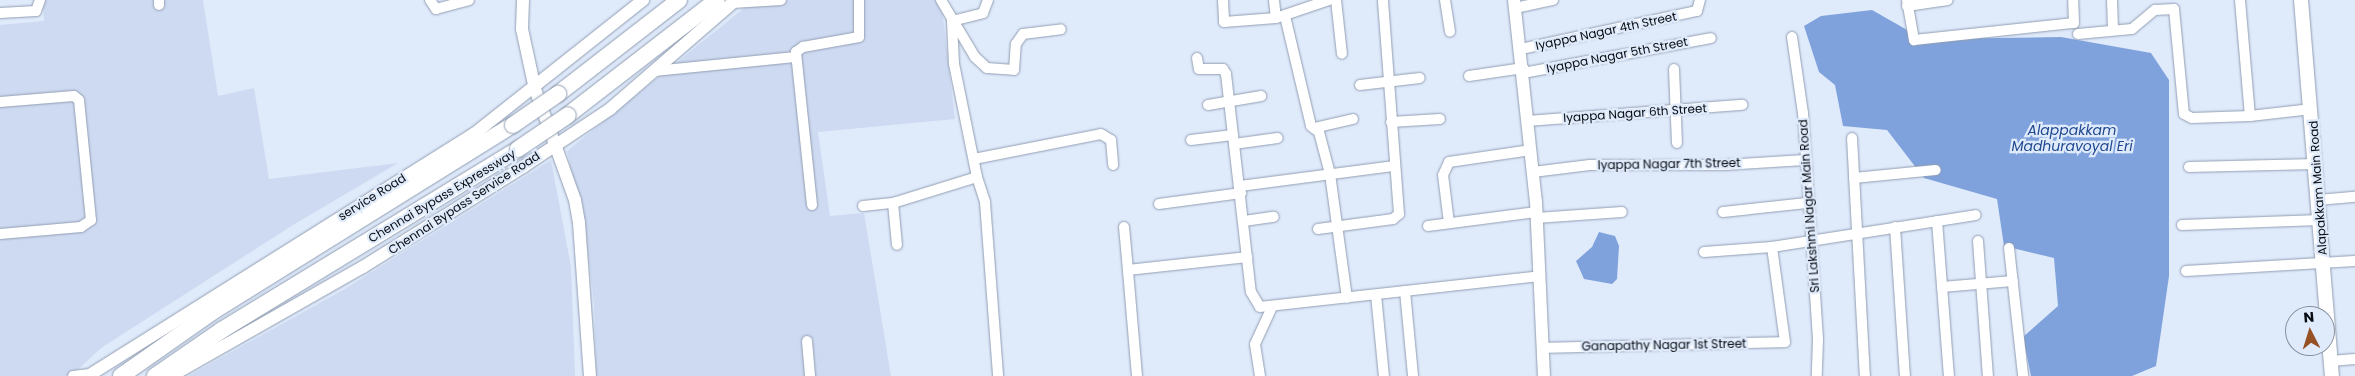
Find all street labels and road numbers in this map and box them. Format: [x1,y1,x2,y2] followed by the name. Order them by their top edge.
[1534,9,1678,53] street label: Iyappa Nagar 4th Street
[1545,34,1689,76] street label: Iyappa Nagar 5th Street
[1563,101,1707,125] street label: Iyappa Nagar 6th Street
[1796,119,1822,293] street label: Sri Lakshmi Nagar Main Road
[2306,120,2330,256] street label: Alapakkam Main Road
[366,146,518,246] street label: Chennai Bypass Expressway
[385,149,543,257] street label: Chennai Bypass Service Road
[1598,156,1740,172] street label: Iyappa Nagar 7th Street
[336,170,408,224] street label: service Road
[1582,336,1746,354] street label: Ganapathy Nagar 1st Street

